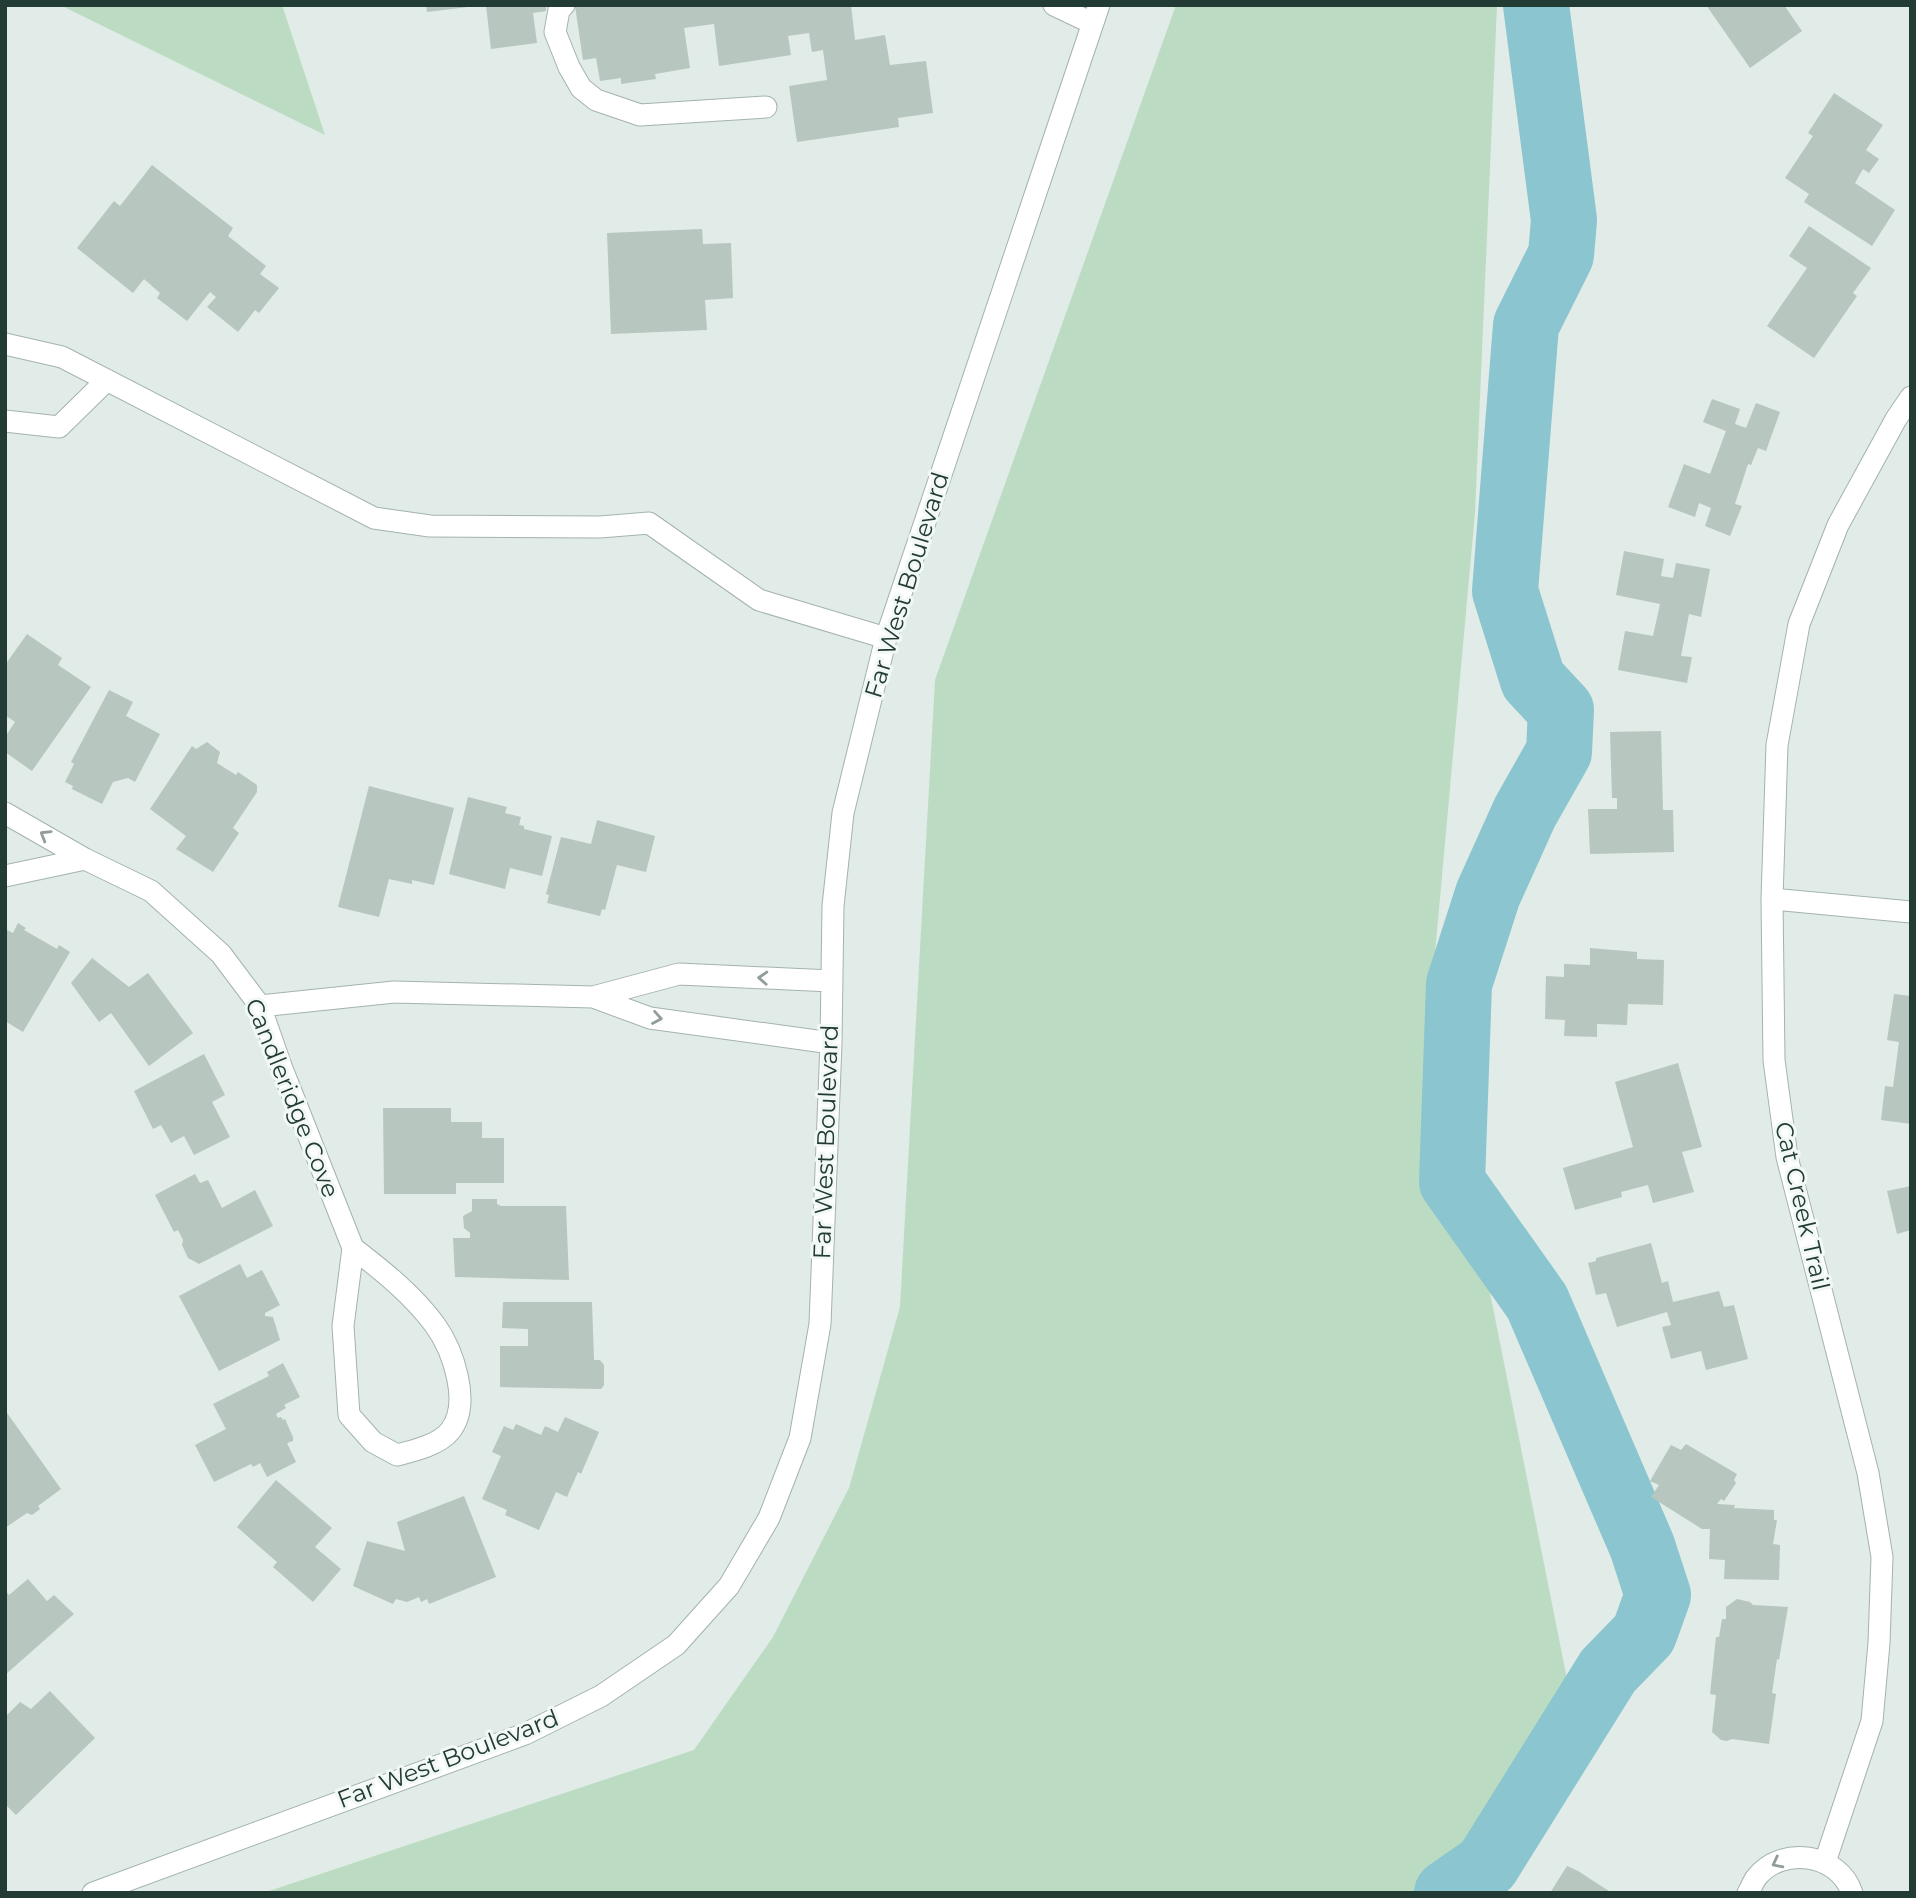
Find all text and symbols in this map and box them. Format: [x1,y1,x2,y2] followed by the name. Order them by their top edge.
[858,468,955,701] street label: Far West Boulevard
[40,831,53,844] one-way arrow
[757,971,768,986] one-way arrow
[239,994,346,1202] street label: Candleridge Cove
[651,1010,663,1025] one-way arrow
[807,1024,844,1260] street label: Far West Boulevard
[1769,1119,1836,1293] street label: Cat Creek Trail
[333,1703,563,1814] street label: Far West Boulevard
[1772,1855,1785,1869] one-way arrow

